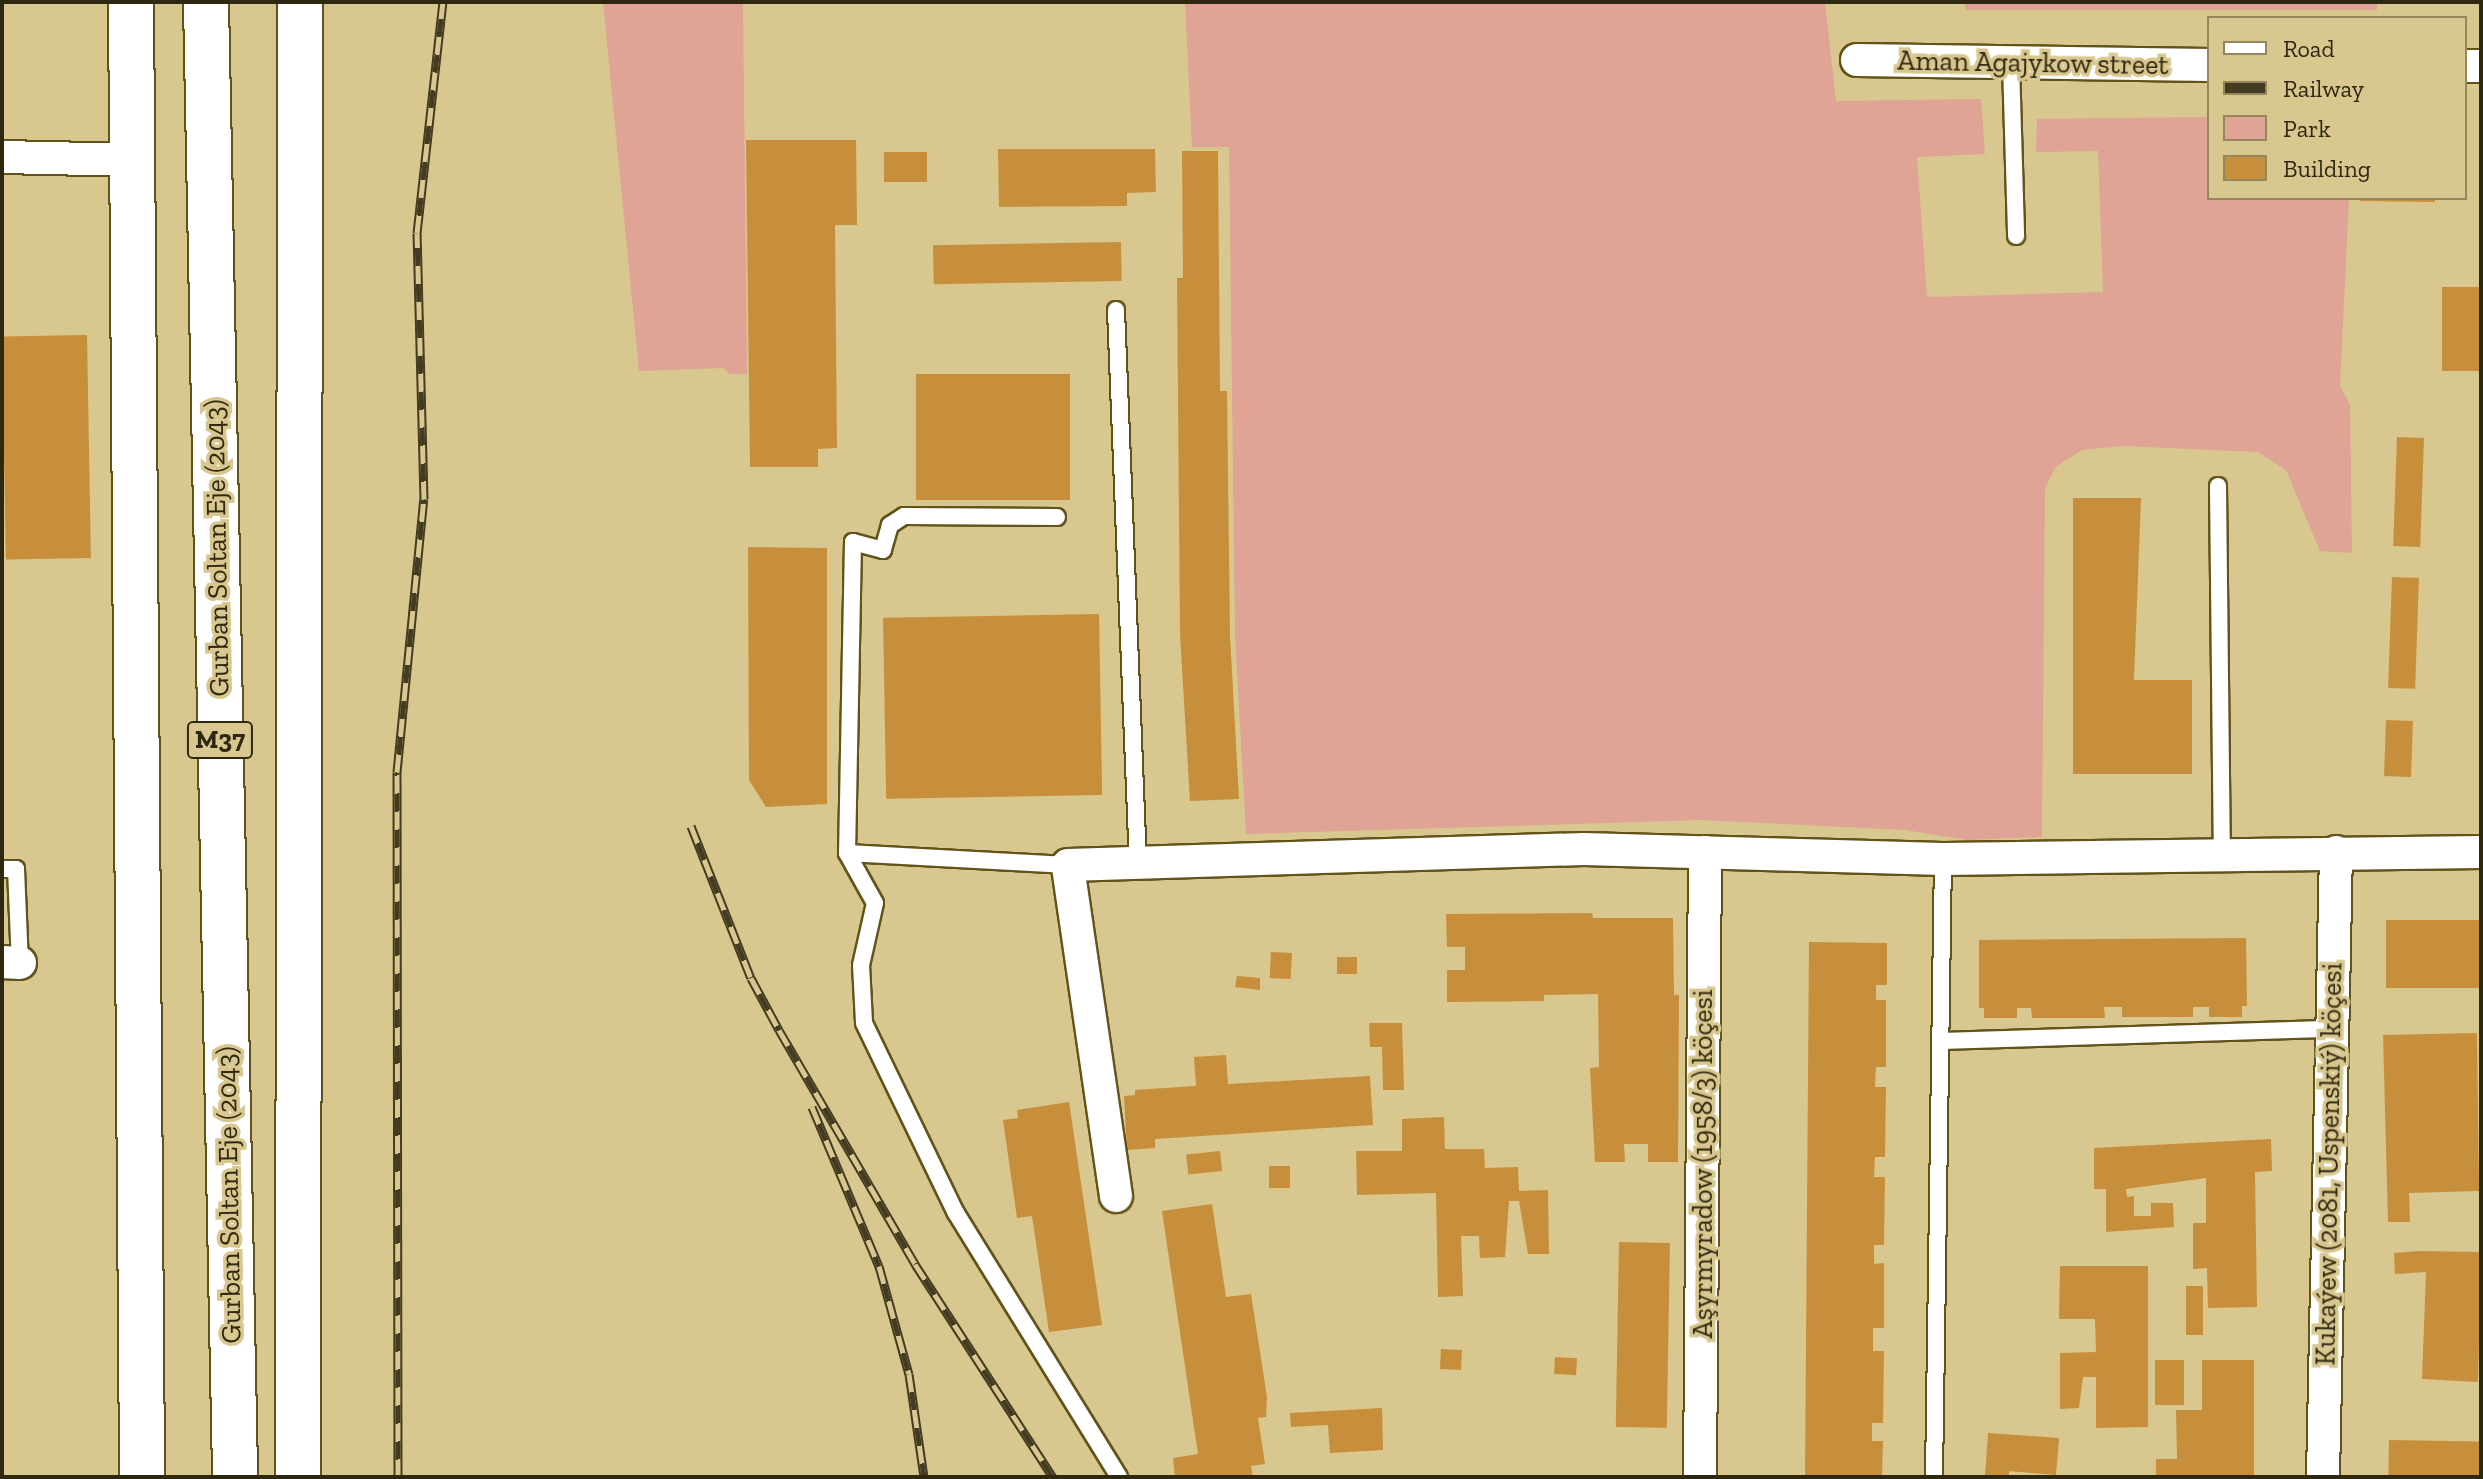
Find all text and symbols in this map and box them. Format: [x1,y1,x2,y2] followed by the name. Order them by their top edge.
[2207,16,2467,200] legend
[2283,34,2335,63] text: Road
[1896,44,2170,82] street label: Aman Agajykow street
[2283,74,2364,103] text: Railway
[2283,114,2331,143] text: Park
[2283,154,2371,183] text: Building
[198,399,236,697] street label: Gurban Soltan Eje (2043)
[186,718,254,762] road number: M37
[2309,962,2349,1366] street label: Kukaýew (2081, Uspenskiý) köçesi
[1686,989,1720,1339] street label: Aşyrmyradow (1958/3) köçesi
[210,1046,248,1344] street label: Gurban Soltan Eje (2043)

